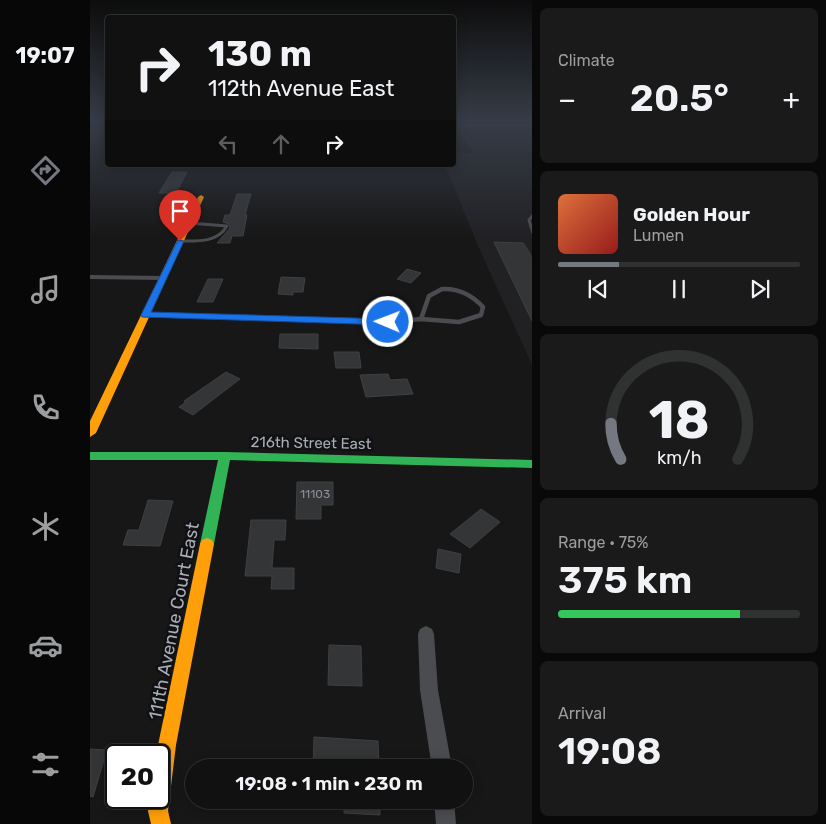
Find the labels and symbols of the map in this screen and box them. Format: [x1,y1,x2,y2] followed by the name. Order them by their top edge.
[159,190,201,241] pin
[361,295,413,347] position arrow
[250,433,372,453] street label: 216th Street East
[300,487,330,501] house number: 11103
[144,520,204,722] street label: 111th Avenue Court East
[105,744,170,809] speed limit sign: 20

